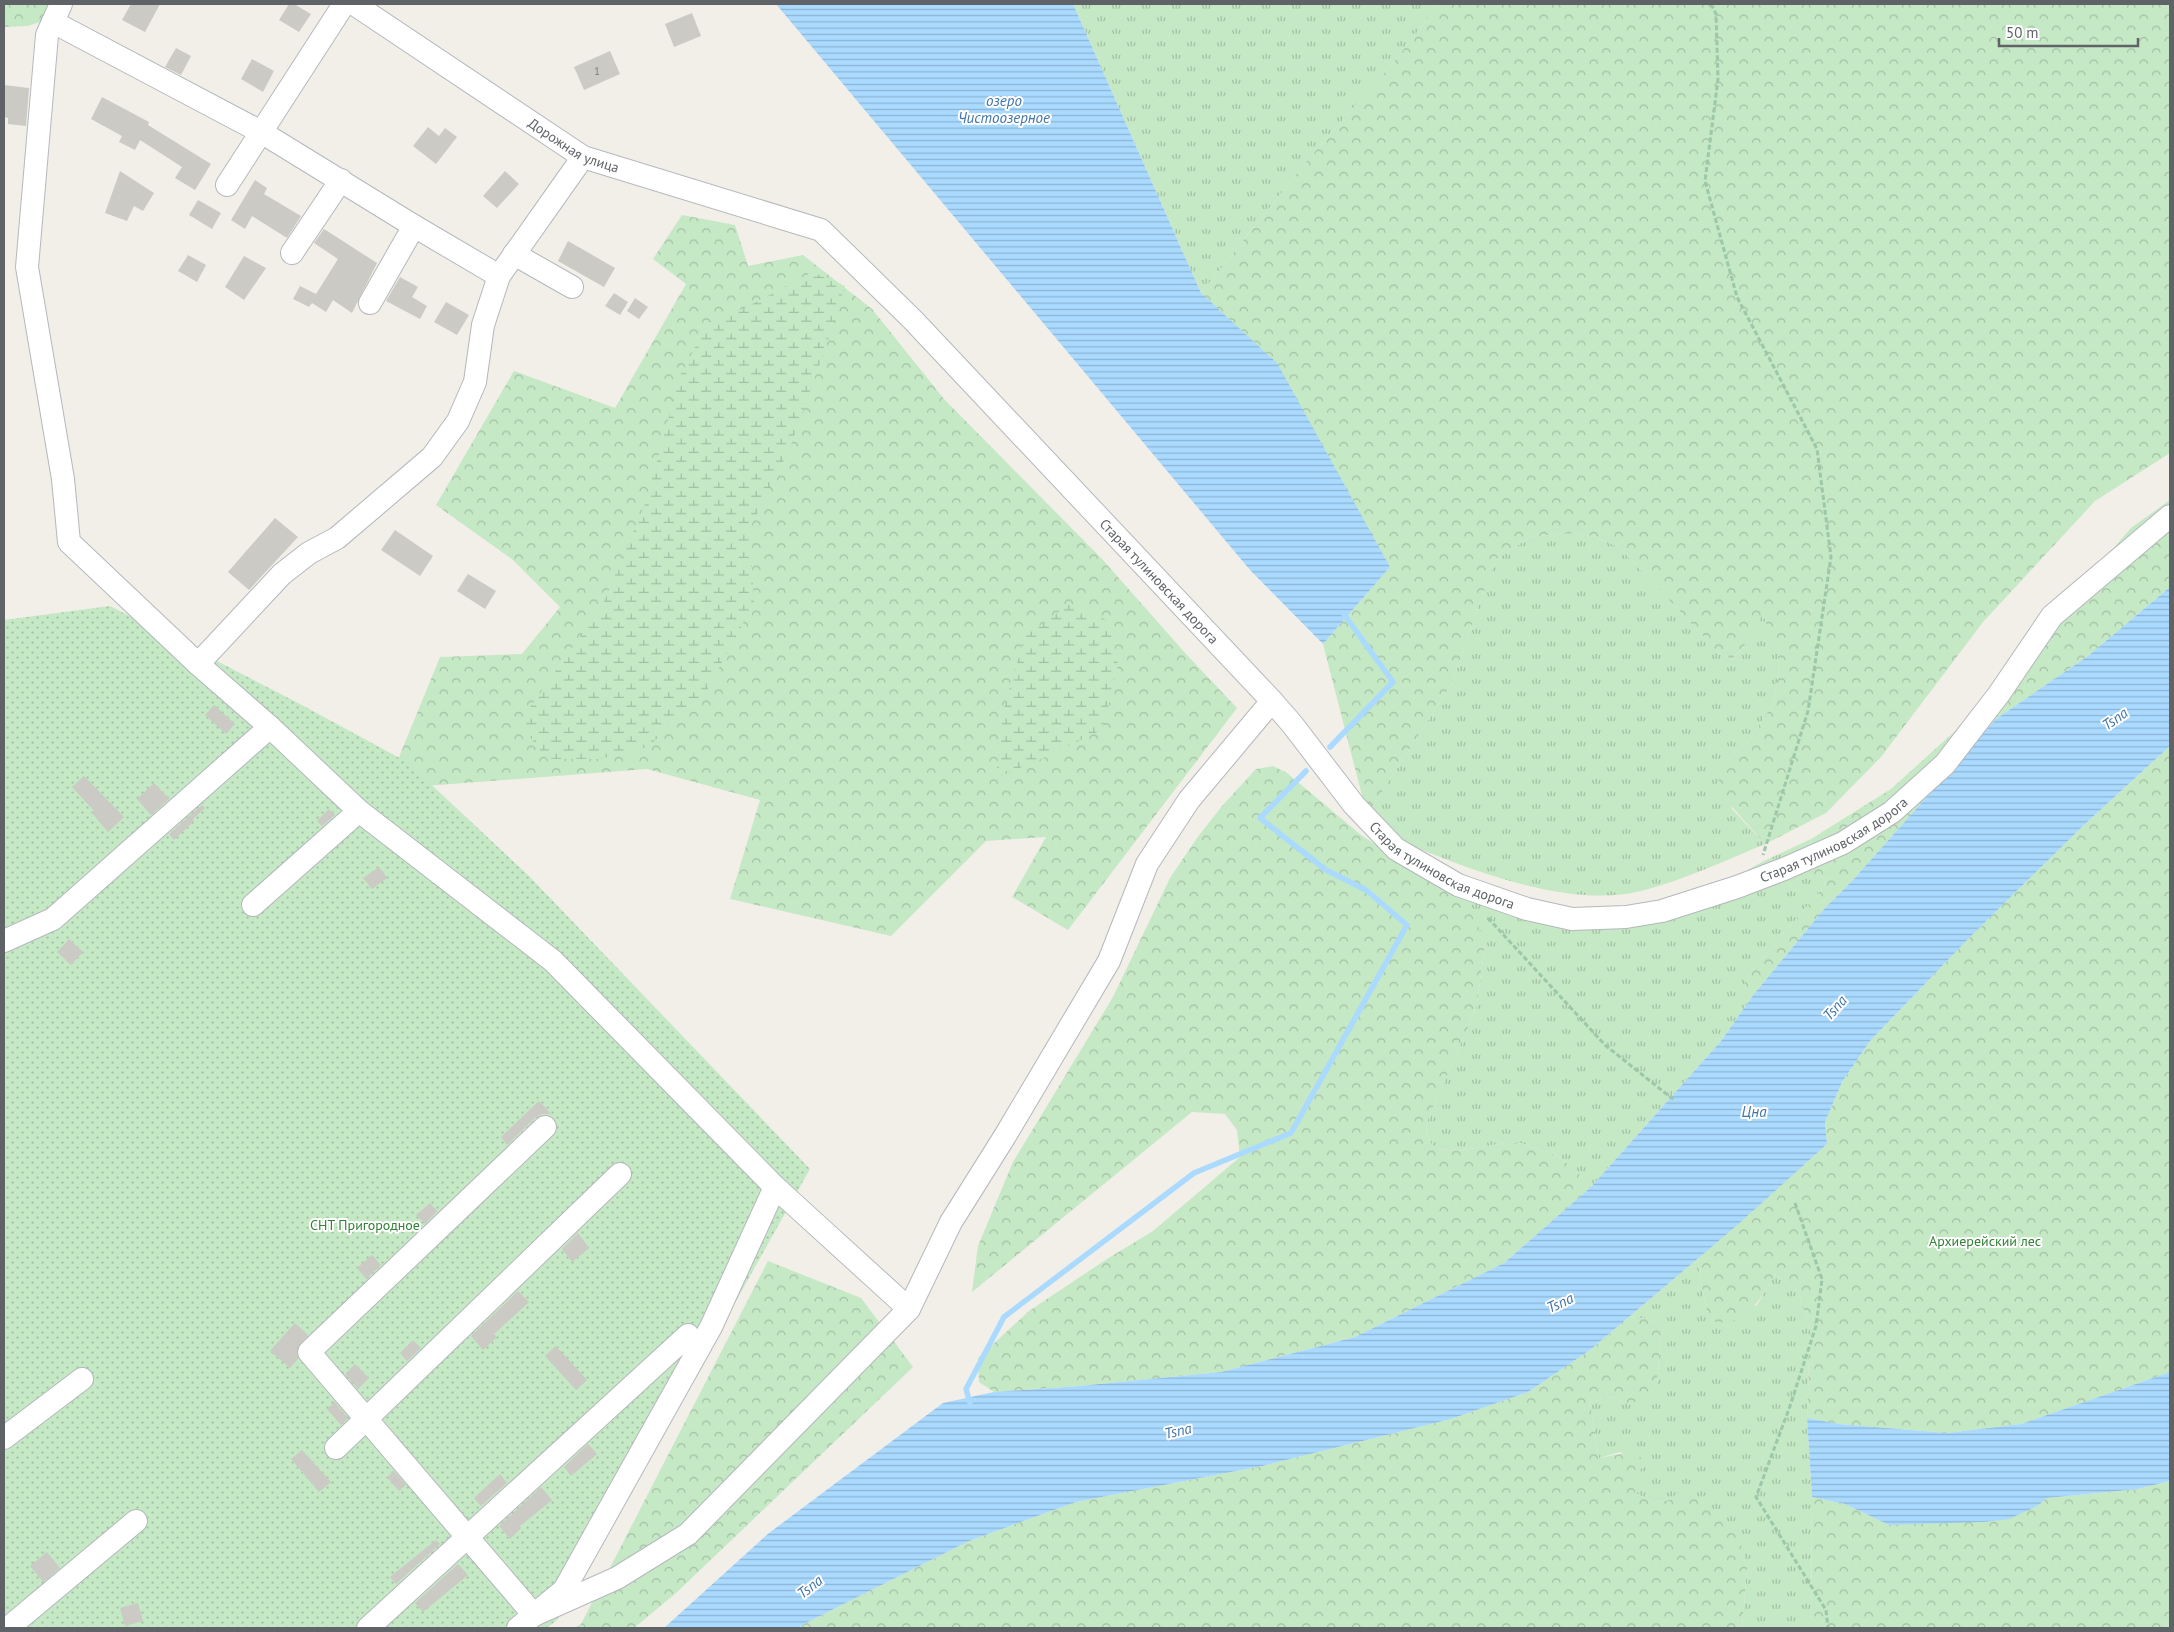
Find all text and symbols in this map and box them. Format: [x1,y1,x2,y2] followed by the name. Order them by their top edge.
[1999,15,2138,47] scale bar
[2006,23,2039,42] text: 50 m
[594,64,600,78] house number: 1
[958,91,1050,127] water label: озеро Чистоозерное
[525,114,621,177] street label: Дорожная улица
[1096,515,1223,648] street label: Старая тулиновская дорога
[2098,703,2132,734] water label: Tsna
[1757,793,1911,886] street label: Старая тулиновская дорога
[1366,818,1517,913] street label: Старая тулиновская дорога
[1818,991,1851,1024] water label: Tsna
[1742,1102,1767,1121] water label: Цна
[310,1216,420,1234] park label: СНТ Пригородное
[1929,1232,2041,1250] park label: Архиерейский лес
[1543,1288,1577,1317] water label: Tsna
[1162,1418,1194,1443] water label: Tsna
[793,1570,827,1603] water label: Tsna

